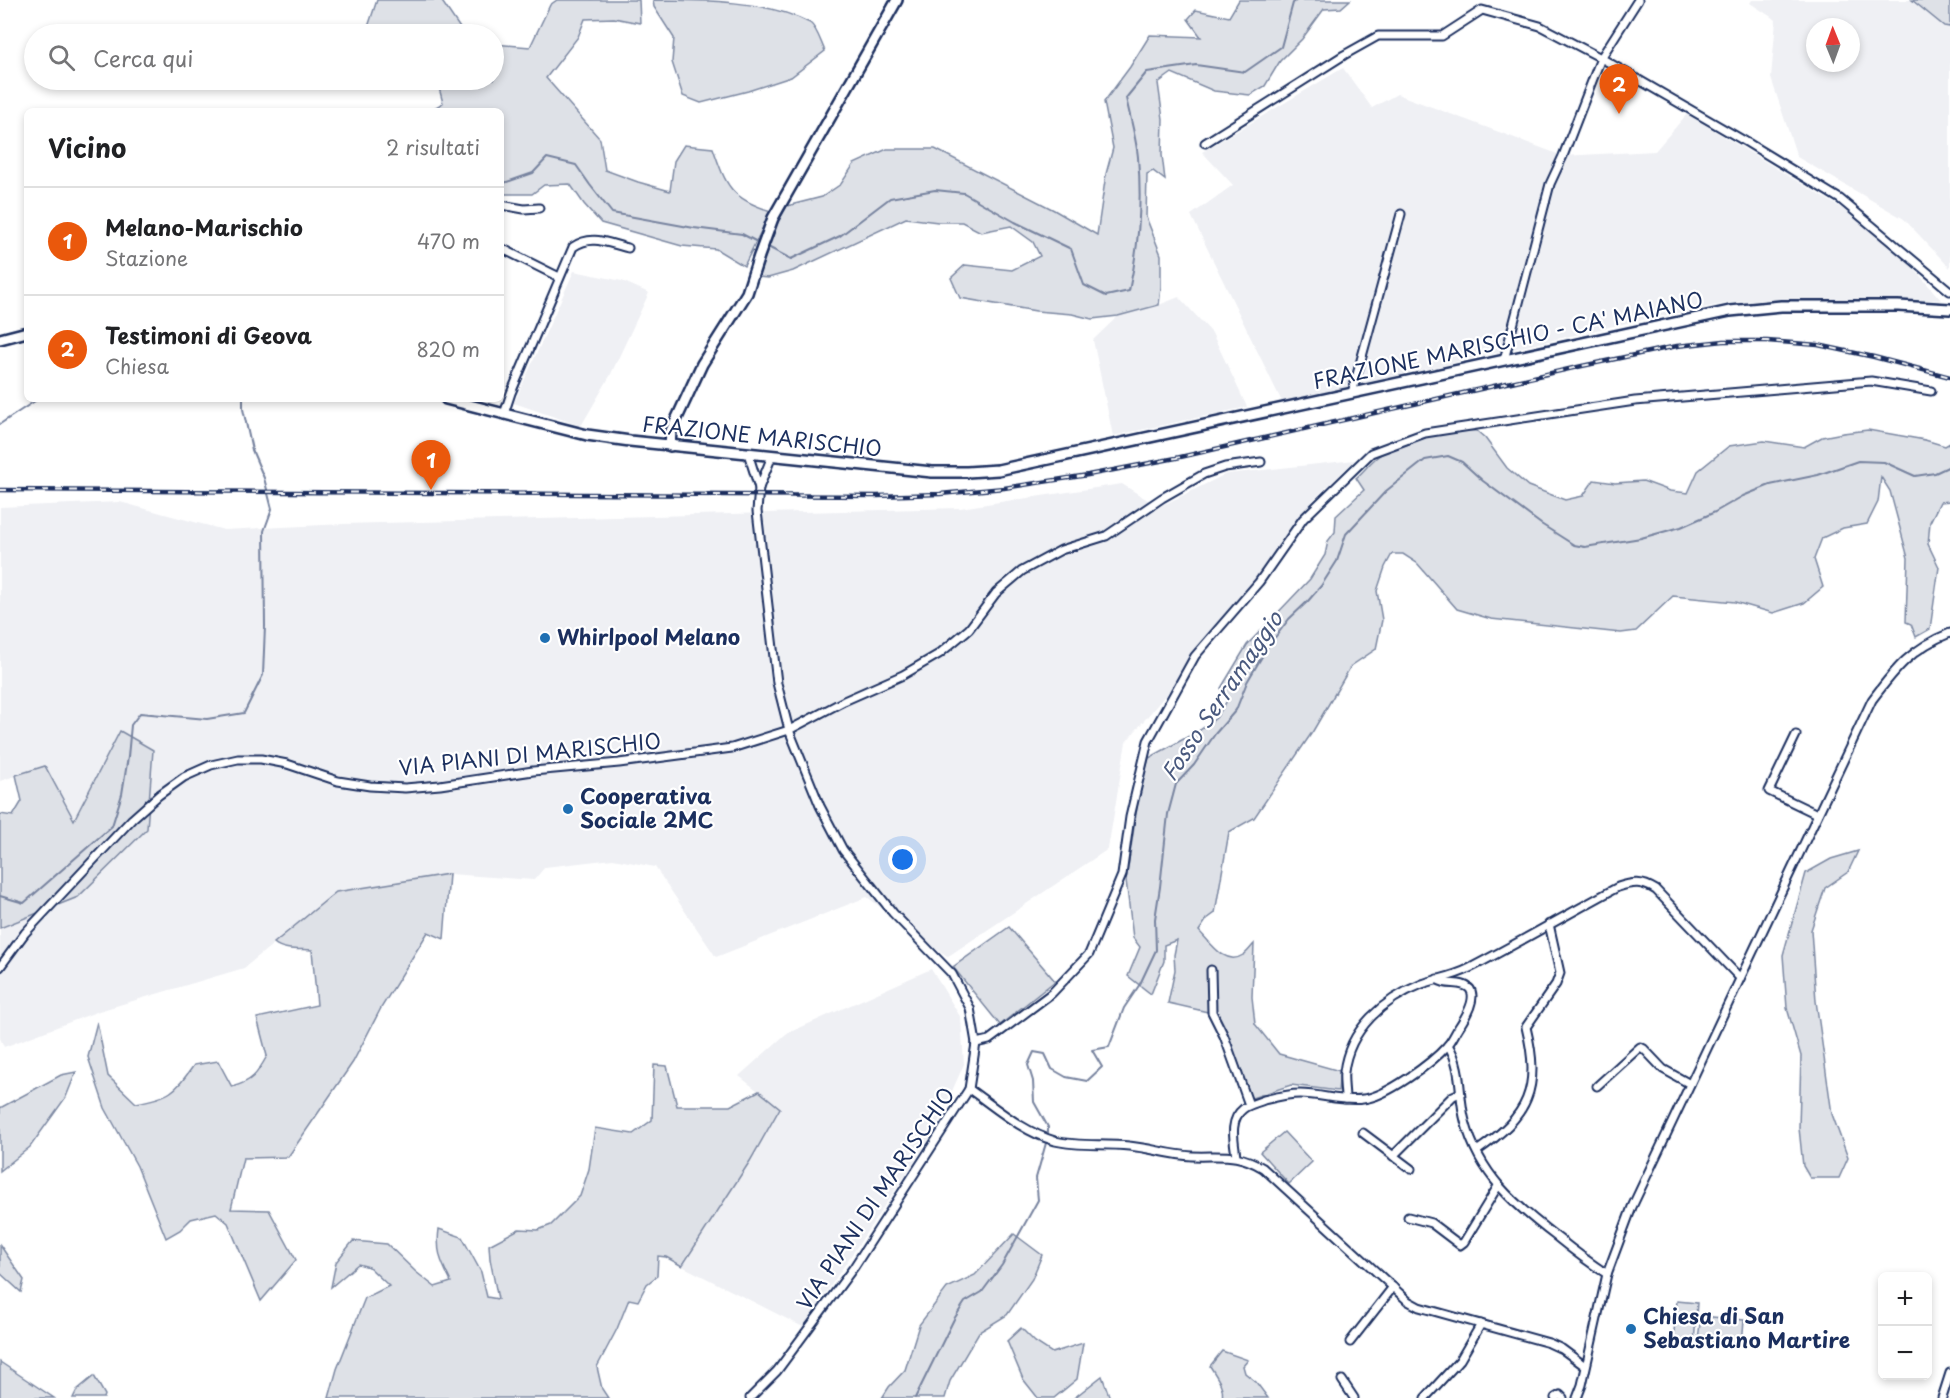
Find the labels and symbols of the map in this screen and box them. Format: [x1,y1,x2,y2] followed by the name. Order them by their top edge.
[1806,18,1860,72] north arrow
[1600,64,1638,114] pin: 2
[1310,282,1706,396] street label: FRAZIONE MARISCHIO - CA' MAIANO
[641,407,884,464] street label: FRAZIONE MARISCHIO
[412,440,450,490] pin: 1
[1152,603,1291,787] water label: Fosso Serramaggio
[557,620,740,652] place label: Whirlpool Melano
[538,631,552,645] marker: Whirlpool Melano
[397,723,662,783] street label: VIA PIANI DI MARISCHIO
[580,779,713,835] place label: Cooperativa Sociale 2MC
[561,802,575,816] marker: Cooperativa Sociale 2MC
[888,845,917,874] your location
[787,1080,961,1316] street label: VIA PIANI DI MARISCHIO
[1643,1299,1850,1355] place label: Chiesa di San Sebastiano Martire
[1624,1322,1638,1336] marker: Chiesa di San Sebastiano Martire

